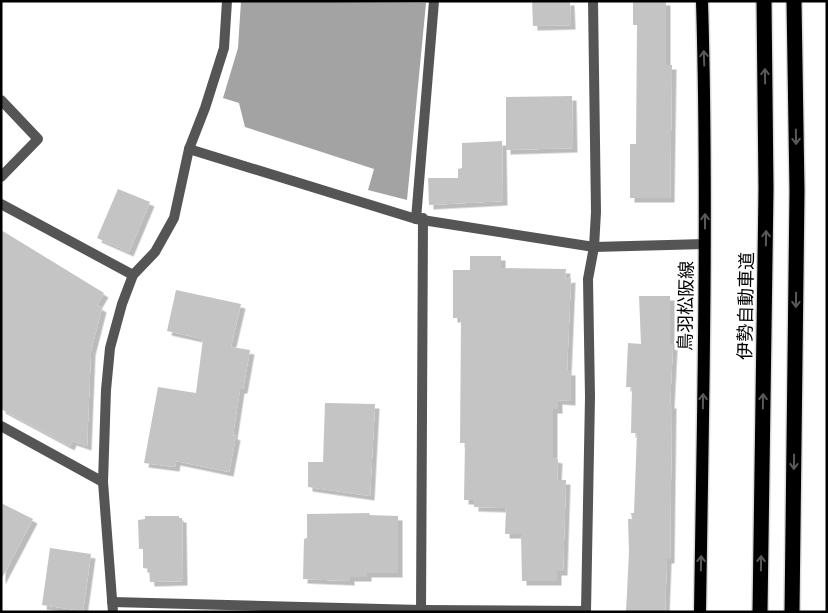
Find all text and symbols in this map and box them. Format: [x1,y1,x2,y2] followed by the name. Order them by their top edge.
[699,50,709,66] one-way arrow
[760,68,770,84] one-way arrow
[792,129,801,145] one-way arrow
[700,213,710,229] one-way arrow
[761,230,771,246] one-way arrow
[734,252,758,360] street label: 伊勢自動車道
[674,261,698,351] street label: 鳥羽松阪線
[791,292,801,308] one-way arrow
[698,393,707,409] one-way arrow
[758,393,768,409] one-way arrow
[789,454,799,470] one-way arrow
[696,555,705,571] one-way arrow
[756,555,766,572] one-way arrow

